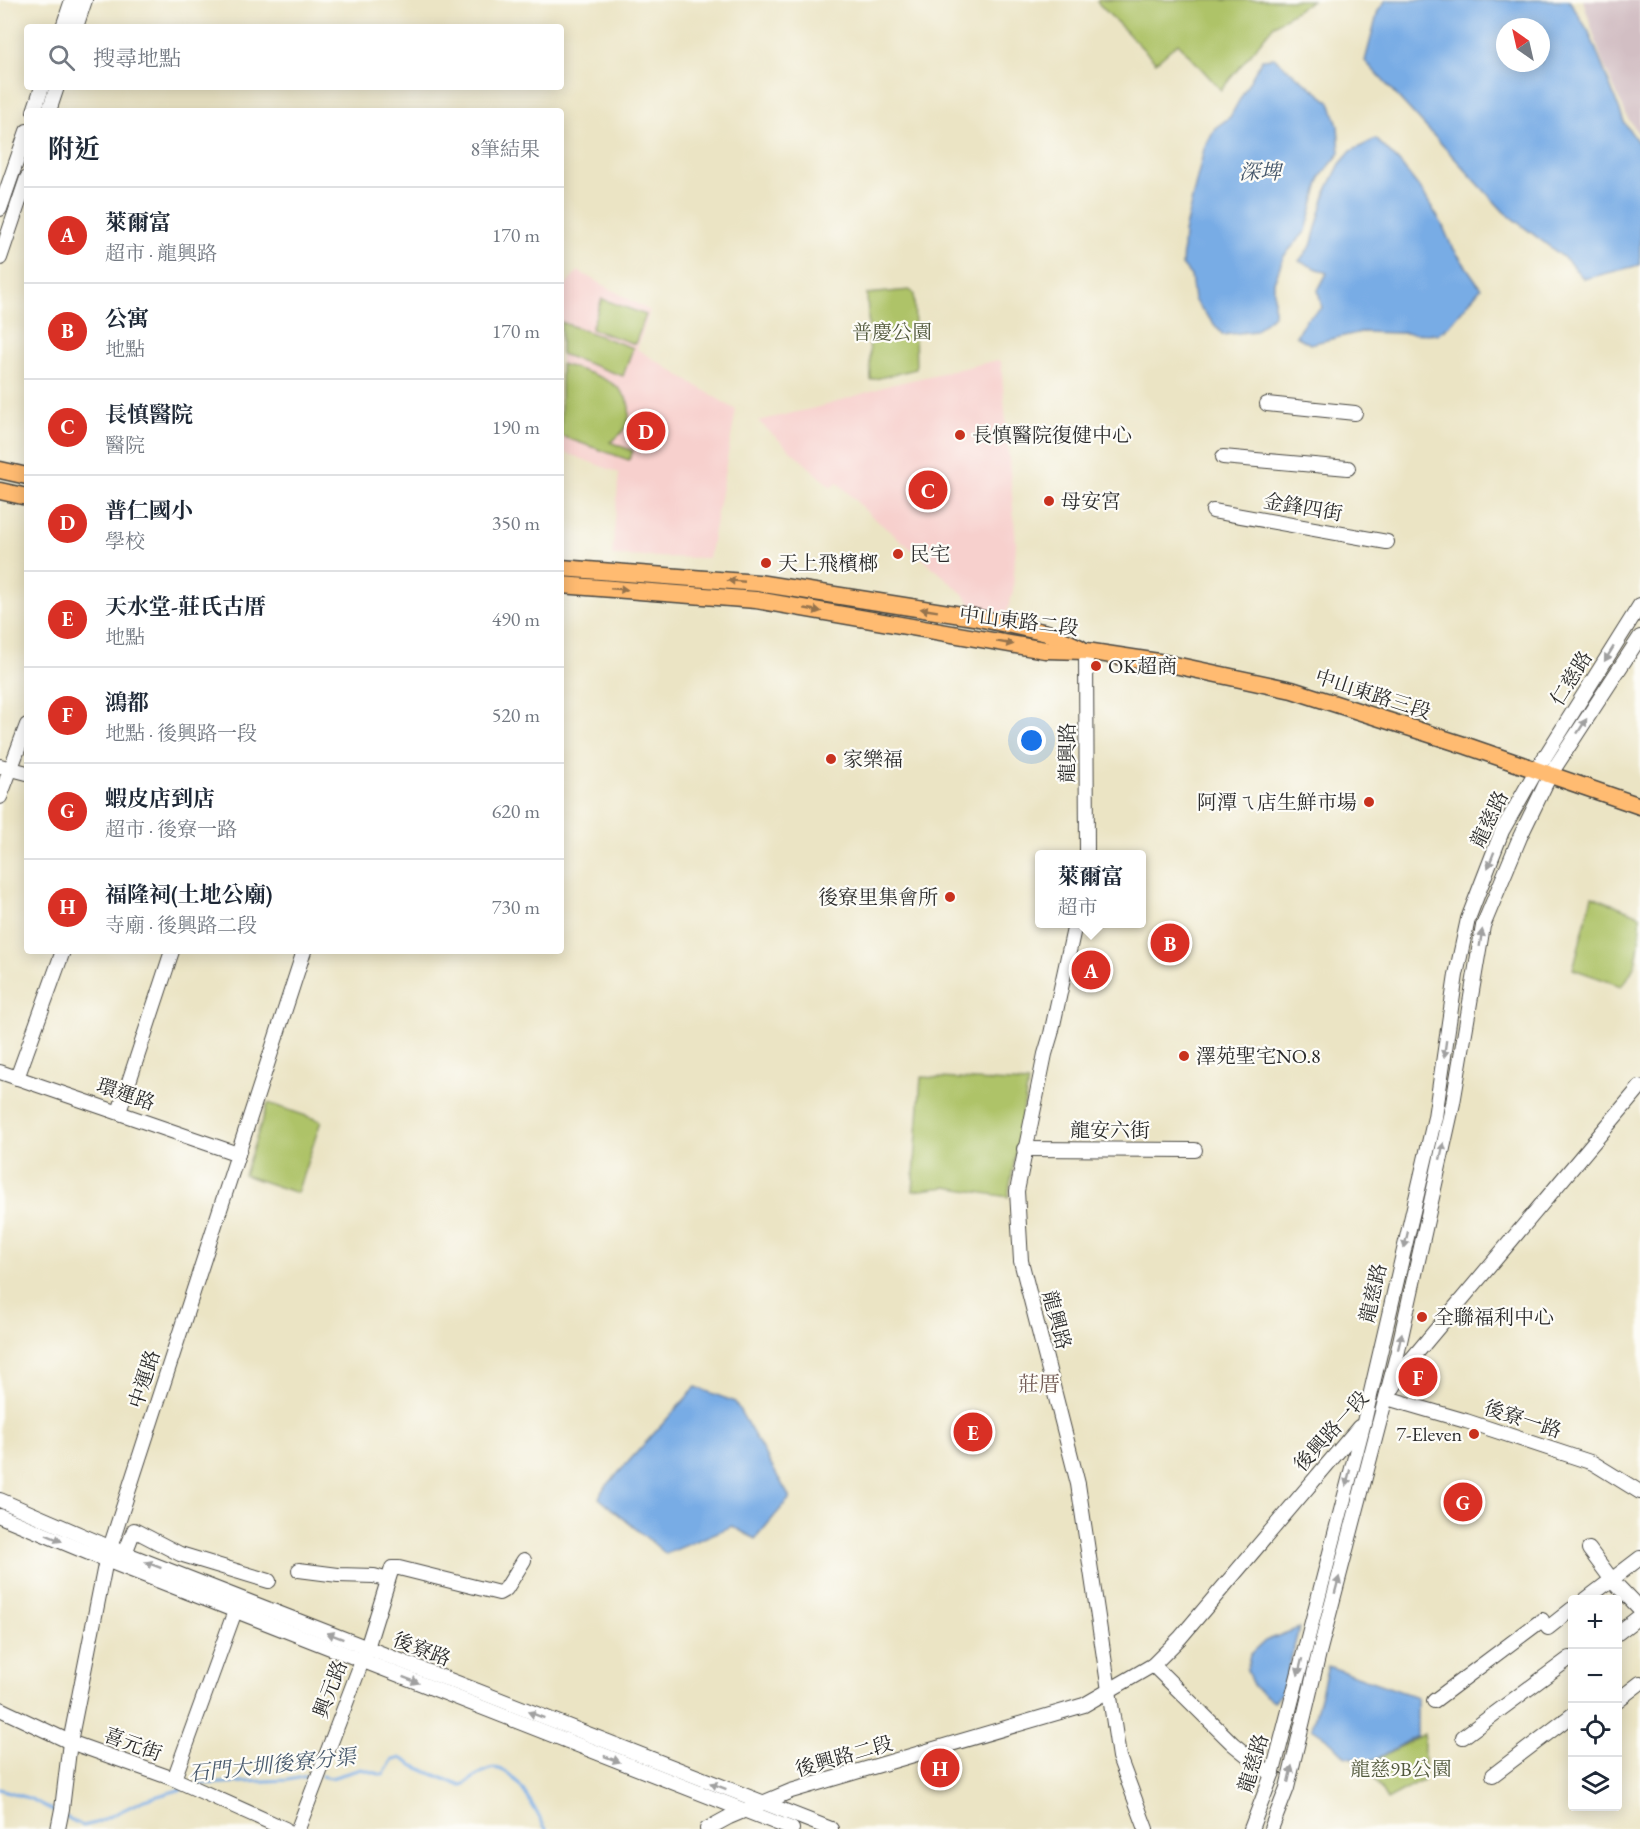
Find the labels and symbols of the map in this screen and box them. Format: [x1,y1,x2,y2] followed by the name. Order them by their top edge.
[1496,18,1550,72] north arrow
[1239,158,1284,185] water label: 深埤
[852,319,932,345] park label: 普慶公園
[626,408,666,454] pin: D
[972,422,1132,448] place label: 長慎醫院復健中心
[953,428,967,442] marker: 長慎醫院復健中心
[908,468,948,512] pin: C
[1261,487,1345,527] street label: 金鋒四街
[1061,488,1121,514] place label: 母安宮
[1042,494,1056,508] marker: 母安宮
[910,541,950,567] place label: 民宅
[891,547,905,561] marker: 民宅
[778,550,878,576] place label: 天上飛檳榔
[759,556,773,570] marker: 天上飛檳榔
[726,577,745,586] one-way arrow
[610,584,629,594] one-way arrow
[958,601,1080,641] street label: 中山東路二段
[919,605,938,614] one-way arrow
[804,606,823,615] one-way arrow
[996,639,1015,648] one-way arrow
[1544,646,1598,710] street label: 仁慈路
[1603,646,1614,663] one-way arrow
[1108,653,1177,679] place label: OK超商
[1089,659,1103,673] marker: OK超商
[1312,663,1434,725] street label: 中山東路三段
[1576,718,1587,734] one-way arrow
[1054,723,1080,783] street label: 龍興路
[1017,726,1046,755] your location
[843,746,903,772] place label: 家樂福
[824,752,838,766] marker: 家樂福
[1464,786,1514,852] street label: 龍慈路
[1197,789,1357,815] place label: 阿潭ㄟ店生鮮市場
[1362,795,1376,809] marker: 阿潭ㄟ店生鮮市場
[1486,852,1496,870] one-way arrow
[818,884,938,910] place label: 後寮里集會所
[943,890,957,904] marker: 後寮里集會所
[1150,920,1190,966] pin: B
[1477,929,1486,948] one-way arrow
[1072,948,1110,992] pin: A
[1441,1040,1450,1059] one-way arrow
[1196,1043,1321,1069] place label: 澤苑聖宅NO.8
[1177,1049,1191,1063] marker: 澤苑聖宅NO.8
[93,1072,159,1116] street label: 環運路
[1070,1117,1150,1143] street label: 龍安六街
[1438,1141,1448,1160] one-way arrow
[1400,1231,1410,1249] one-way arrow
[1354,1261,1392,1325] street label: 龍慈路
[1037,1288,1077,1352] street label: 龍興路
[1434,1304,1554,1330] place label: 全聯福利中心
[1415,1310,1429,1324] marker: 全聯福利中心
[1396,1331,1405,1350] one-way arrow
[122,1346,166,1412] street label: 中運路
[1398,1354,1438,1400] pin: F
[1018,1370,1060,1397] district label: 莊厝
[1288,1385,1374,1477] street label: 後興路一段
[1481,1394,1565,1444] street label: 後寮一路
[954,1410,992,1454] pin: E
[1396,1421,1462,1447] place label: 7-Eleven
[1467,1427,1481,1441] marker: 7-Eleven
[1343,1469,1352,1487] one-way arrow
[1444,1480,1482,1524] pin: G
[45,1534,63,1543] one-way arrow
[144,1560,162,1570] one-way arrow
[1333,1576,1342,1594] one-way arrow
[389,1626,455,1672] street label: 後寮路
[326,1631,344,1640] one-way arrow
[307,1656,353,1722] street label: 興元路
[1294,1658,1304,1676] one-way arrow
[402,1675,420,1685] one-way arrow
[527,1710,545,1719] one-way arrow
[100,1722,166,1766] street label: 喜元街
[792,1730,896,1782] street label: 後興路二段
[1232,1731,1274,1795] street label: 龍慈路
[187,1742,360,1787] water label: 石門大圳後寮分渠
[920,1746,960,1790] pin: H
[603,1754,621,1764] one-way arrow
[1350,1756,1452,1782] park label: 龍慈9B公園
[1285,1765,1295,1783] one-way arrow
[708,1781,726,1791] one-way arrow

